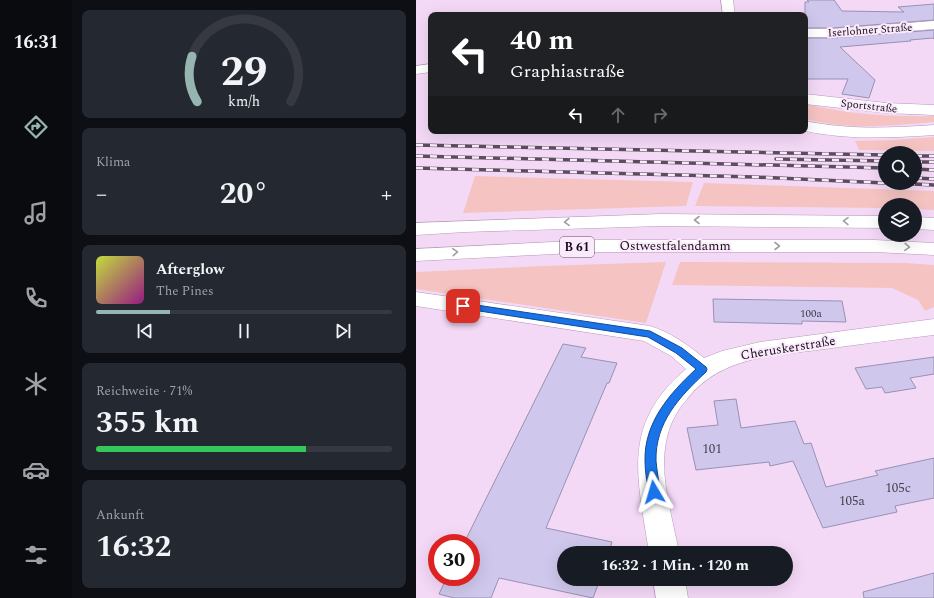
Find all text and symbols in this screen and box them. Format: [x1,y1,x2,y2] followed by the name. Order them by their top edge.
[510,19,574,62] text: 40 m
[827,19,913,41] street label: Iserlohner Straße
[444,28,496,80] icon: left
[13,29,59,56] text: 16:31
[221,41,267,104] text: 29
[510,58,625,85] text: Graphiastraße
[228,90,260,112] text: km/h
[840,95,898,117] street label: Sportstraße
[565,104,587,126] icon: left
[607,104,629,126] icon: ahead
[649,104,671,126] icon: right
[22,113,50,141] icon: directions
[878,146,922,242] map controls
[878,146,922,190] button: search
[96,152,130,172] text: Klima
[220,171,268,217] text: 20°
[96,178,107,211] text: −
[381,178,392,211] text: +
[878,198,922,242] button: layers
[22,199,50,227] icon: music
[694,216,700,224] one-way arrow
[843,217,849,225] one-way arrow
[564,218,570,226] one-way arrow
[619,236,731,256] street label: Ostwestfalendamm
[560,237,594,257] road number: B 61
[774,242,780,250] one-way arrow
[904,243,910,251] one-way arrow
[452,248,458,257] one-way arrow
[156,258,224,281] text: Afterglow
[156,281,214,301] text: The Pines
[22,284,50,312] icon: phone
[446,289,480,323] pin
[452,295,474,317] icon: arrive
[800,305,823,322] house number: 100a
[134,320,156,342] icon: previous
[233,320,255,342] icon: pause
[332,320,354,342] icon: next
[739,331,837,365] street label: Cheruskerstraße
[22,370,50,398] icon: climate
[96,381,192,401] text: Reichweite · 71%
[96,400,199,446] text: 355 km
[702,439,722,459] house number: 101
[22,456,50,484] icon: car
[633,471,675,513] position arrow
[885,478,911,498] house number: 105c
[839,491,866,511] house number: 105a
[96,505,144,525] text: Ankunft
[96,524,171,570] text: 16:32
[428,534,480,586] speed limit sign: 30
[22,541,50,569] icon: filters
[601,554,749,577] text: 16:32 · 1 Min. · 120 m

